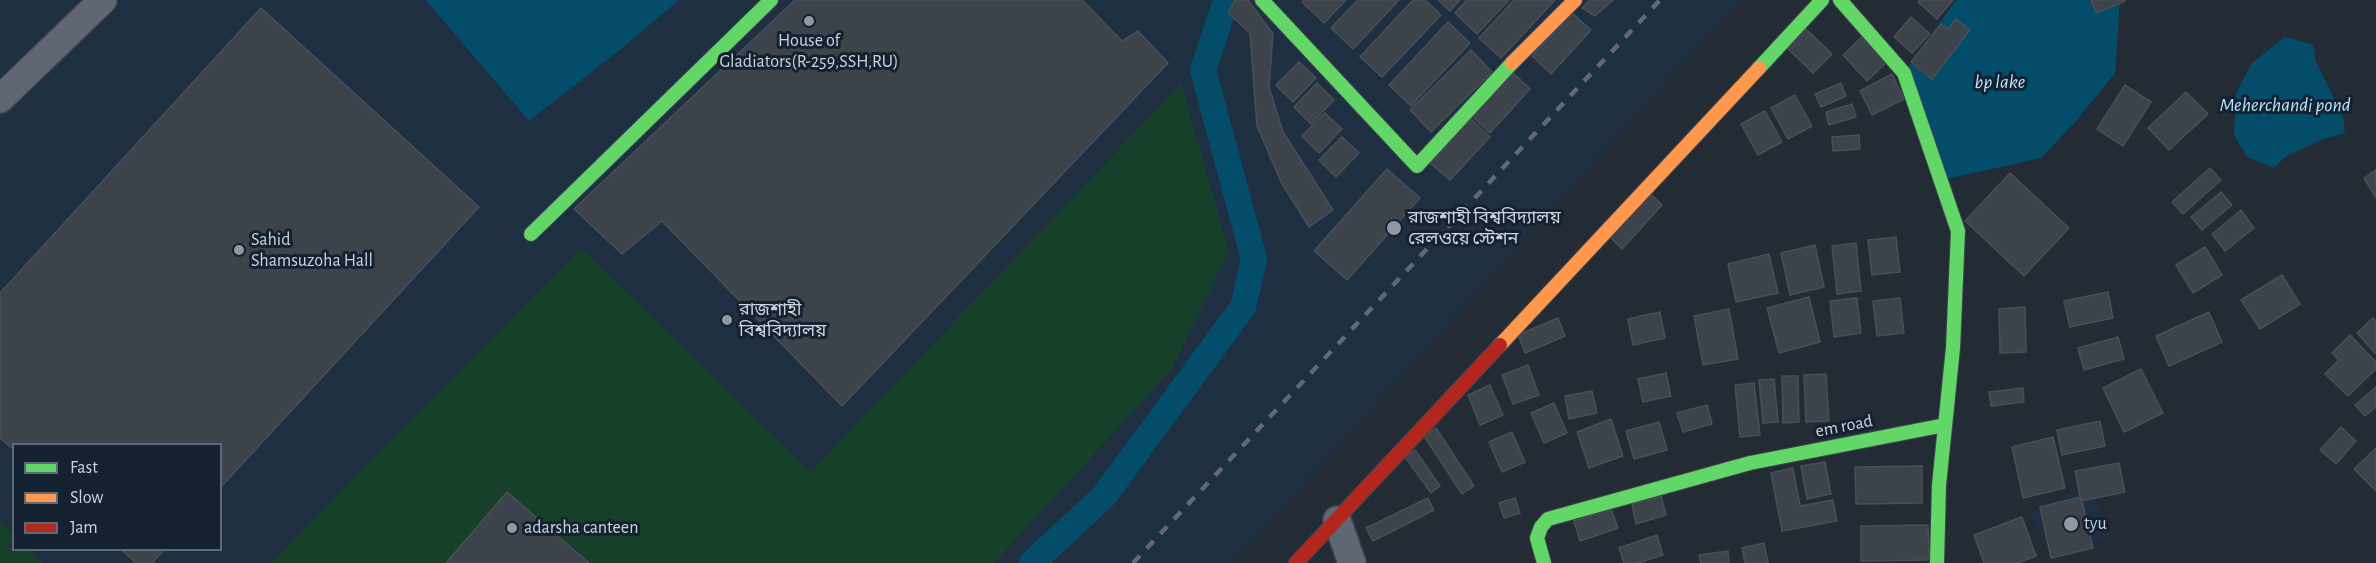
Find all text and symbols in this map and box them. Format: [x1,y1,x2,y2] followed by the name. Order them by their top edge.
[802,14,816,28] marker: House of Gladiators(R-259,SSH,RU)
[719,30,899,72] place label: House of Gladiators(R-259,SSH,RU)
[1975,70,2025,94] water label: bp lake
[2219,93,2351,117] water label: Meherchandi pond
[1408,207,1561,250] place label: রাজশাহী বিশ্ববিদ্যালয় রেলওয়ে স্টেশন
[1385,219,1403,237] marker: রাজশাহী বিশ্ববিদ্যালয় রেলওয়ে স্টেশন
[251,229,373,272] place label: Sahid Shamsuzoha Hall
[232,243,246,257] marker: Sahid Shamsuzoha Hall
[739,299,826,342] place label: রাজশাহী বিশ্ববিদ্যালয়
[720,313,734,327] marker: রাজশাহী বিশ্ববিদ্যালয়
[1814,410,1874,442] street label: em road
[12,443,222,551] legend
[70,459,98,477] text: Fast
[70,489,103,507] text: Slow
[2084,513,2107,535] place label: tyu
[2062,515,2080,533] marker: tyu
[524,517,638,539] place label: adarsha canteen
[70,519,98,537] text: Jam
[505,521,519,535] marker: adarsha canteen

